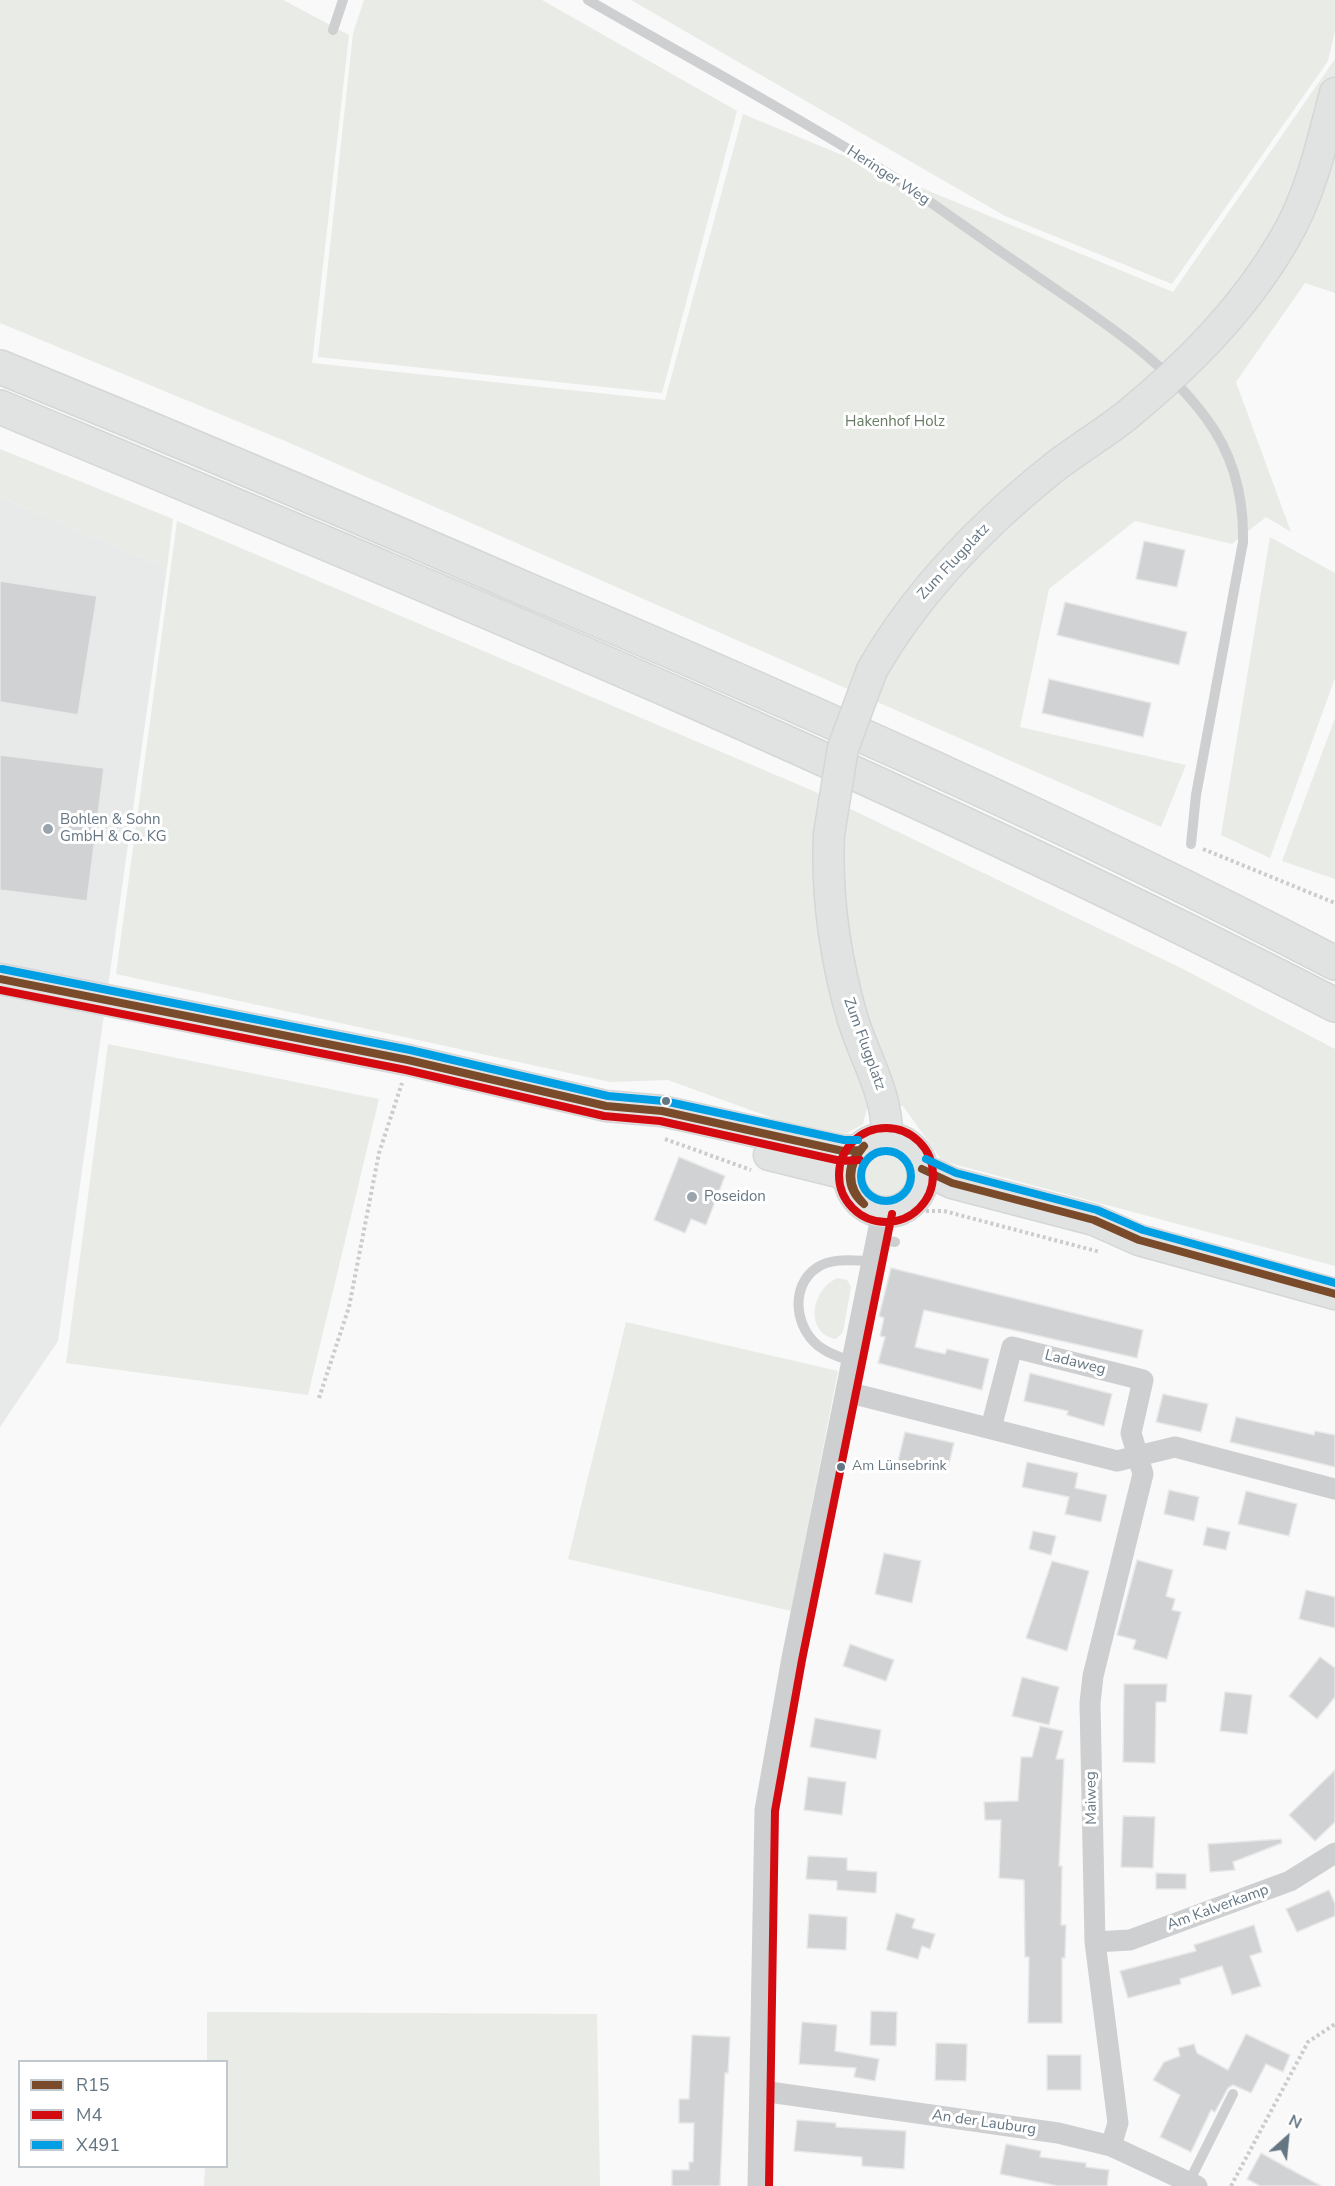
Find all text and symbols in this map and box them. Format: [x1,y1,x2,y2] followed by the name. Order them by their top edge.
[843,143,933,209] street label: Heringer Weg
[845,413,945,431] park label: Hakenhof Holz
[914,520,994,604] street label: Zum Flugplatz
[60,811,167,846] place label: Bohlen & Sohn GmbH & Co. KG
[41,822,55,836] marker: Bohlen & Sohn GmbH & Co. KG
[839,995,889,1093] street label: Zum Flugplatz
[660,1095,672,1107] unlabelled marker
[704,1188,766,1206] place label: Poseidon
[685,1190,699,1204] marker: Poseidon
[1043,1347,1107,1379] street label: Ladaweg
[852,1459,947,1475] place label: Am Lünsebrink
[835,1461,847,1473] marker: Am Lünsebrink
[1083,1771,1101,1825] street label: Maiweg
[1165,1881,1271,1935] street label: Am Kalverkamp
[18,2060,228,2168] legend
[76,2073,110,2097] text: R15
[76,2103,102,2127] text: M4
[931,2107,1037,2139] street label: An der Lauburg
[1257,2108,1317,2168] north arrow
[1285,2109,1305,2134] text: N
[76,2133,120,2157] text: X491

